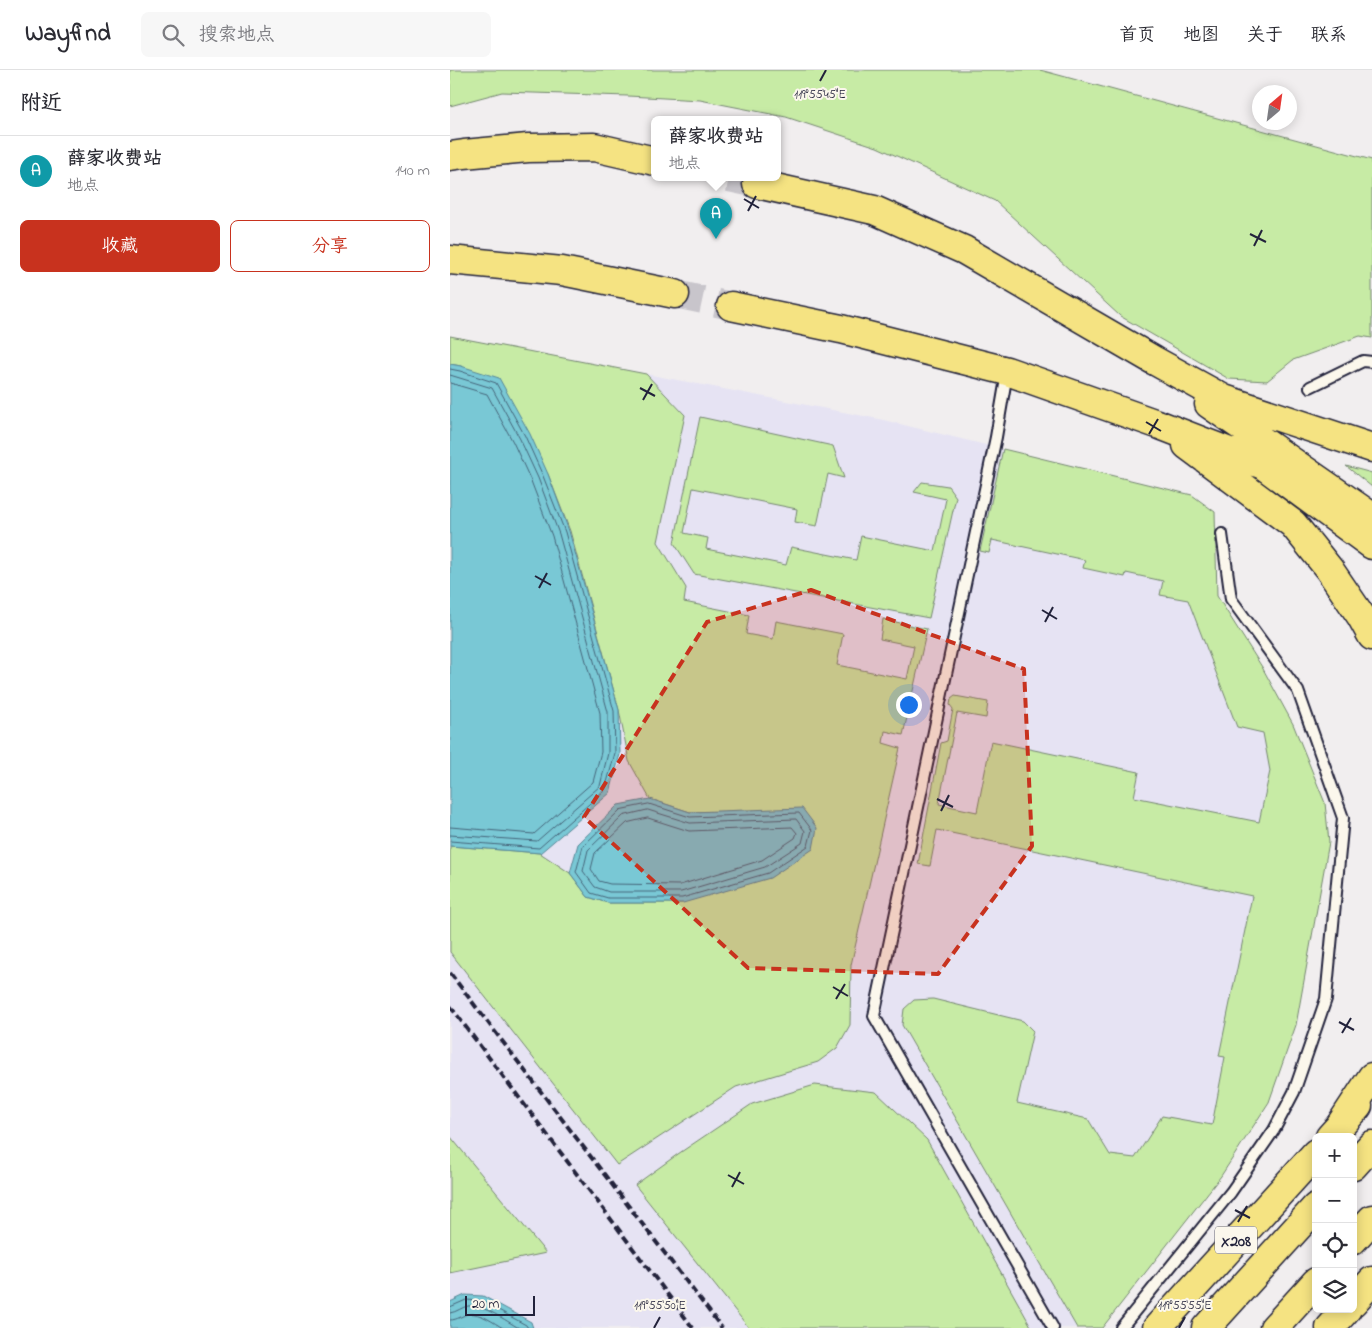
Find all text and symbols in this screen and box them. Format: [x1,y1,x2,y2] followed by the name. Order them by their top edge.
[141,12,491,57] search box
[25,17,111,52] text: Wayfind
[159,21,187,49] icon: search
[199,22,275,49] text: 搜索地点
[1119,23,1155,49] text: 首页
[1183,23,1219,49] text: 地图
[1247,23,1283,49] text: 关于
[1311,23,1347,49] text: 联系
[1252,85,1297,130] north arrow
[794,86,846,104] text: 119°55'45"E
[20,89,62,119] text: 附近
[651,116,781,181] popup
[668,124,764,151] text: 薛家收费站
[67,146,162,173] text: 薛家收费站
[668,152,701,176] text: 地点
[31,159,41,183] text: A
[395,159,430,183] text: 140 m
[67,174,99,198] text: 地点
[700,198,732,239] pin: A
[20,220,220,272] button: 收藏
[230,220,430,272] button: 分享
[896,692,922,718] your location
[1312,1133,1357,1313] map controls
[1312,1133,1357,1178] button: +
[1312,1178,1357,1223] button: −
[1312,1223,1357,1268] button: locate
[1215,1226,1257,1254] road number: X208
[1312,1268,1357,1313] button: layers
[465,1293,535,1316] scale bar
[472,1294,499,1315] text: 20 m
[634,1297,686,1315] text: 119°55'50"E
[1158,1297,1212,1315] text: 119°55'55"E

